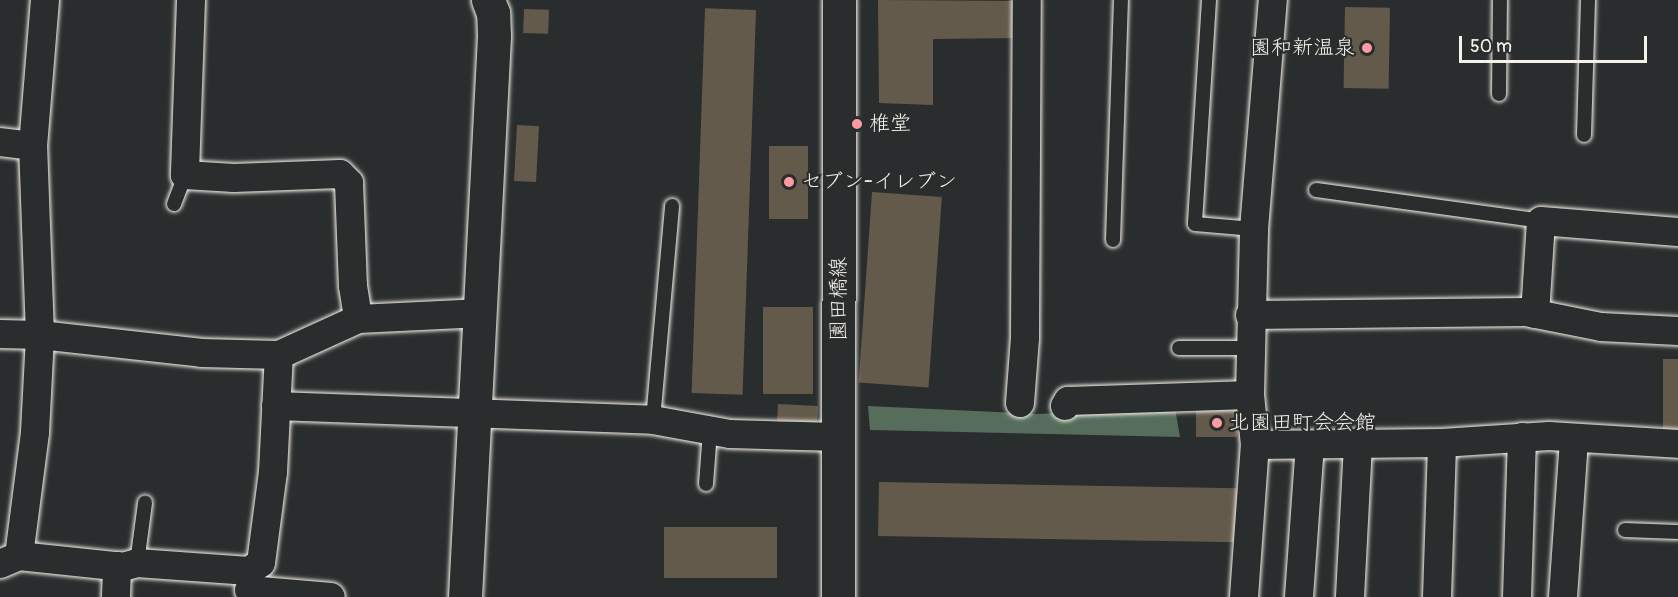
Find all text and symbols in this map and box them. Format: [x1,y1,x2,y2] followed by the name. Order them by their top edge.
[1462,24,1650,62] scale bar
[1250,35,1355,61] place label: 園和新温泉
[1470,35,1512,58] text: 50 m
[1360,41,1374,55] marker: 園和新温泉
[869,111,911,137] place label: 椎堂
[850,117,864,131] marker: 椎堂
[801,169,957,195] place label: セブン-イレブン
[782,175,796,189] marker: セブン-イレブン
[826,257,852,341] street label: 園田橋線
[1229,410,1376,436] place label: 北園田町会会館
[1210,416,1224,430] marker: 北園田町会会館

